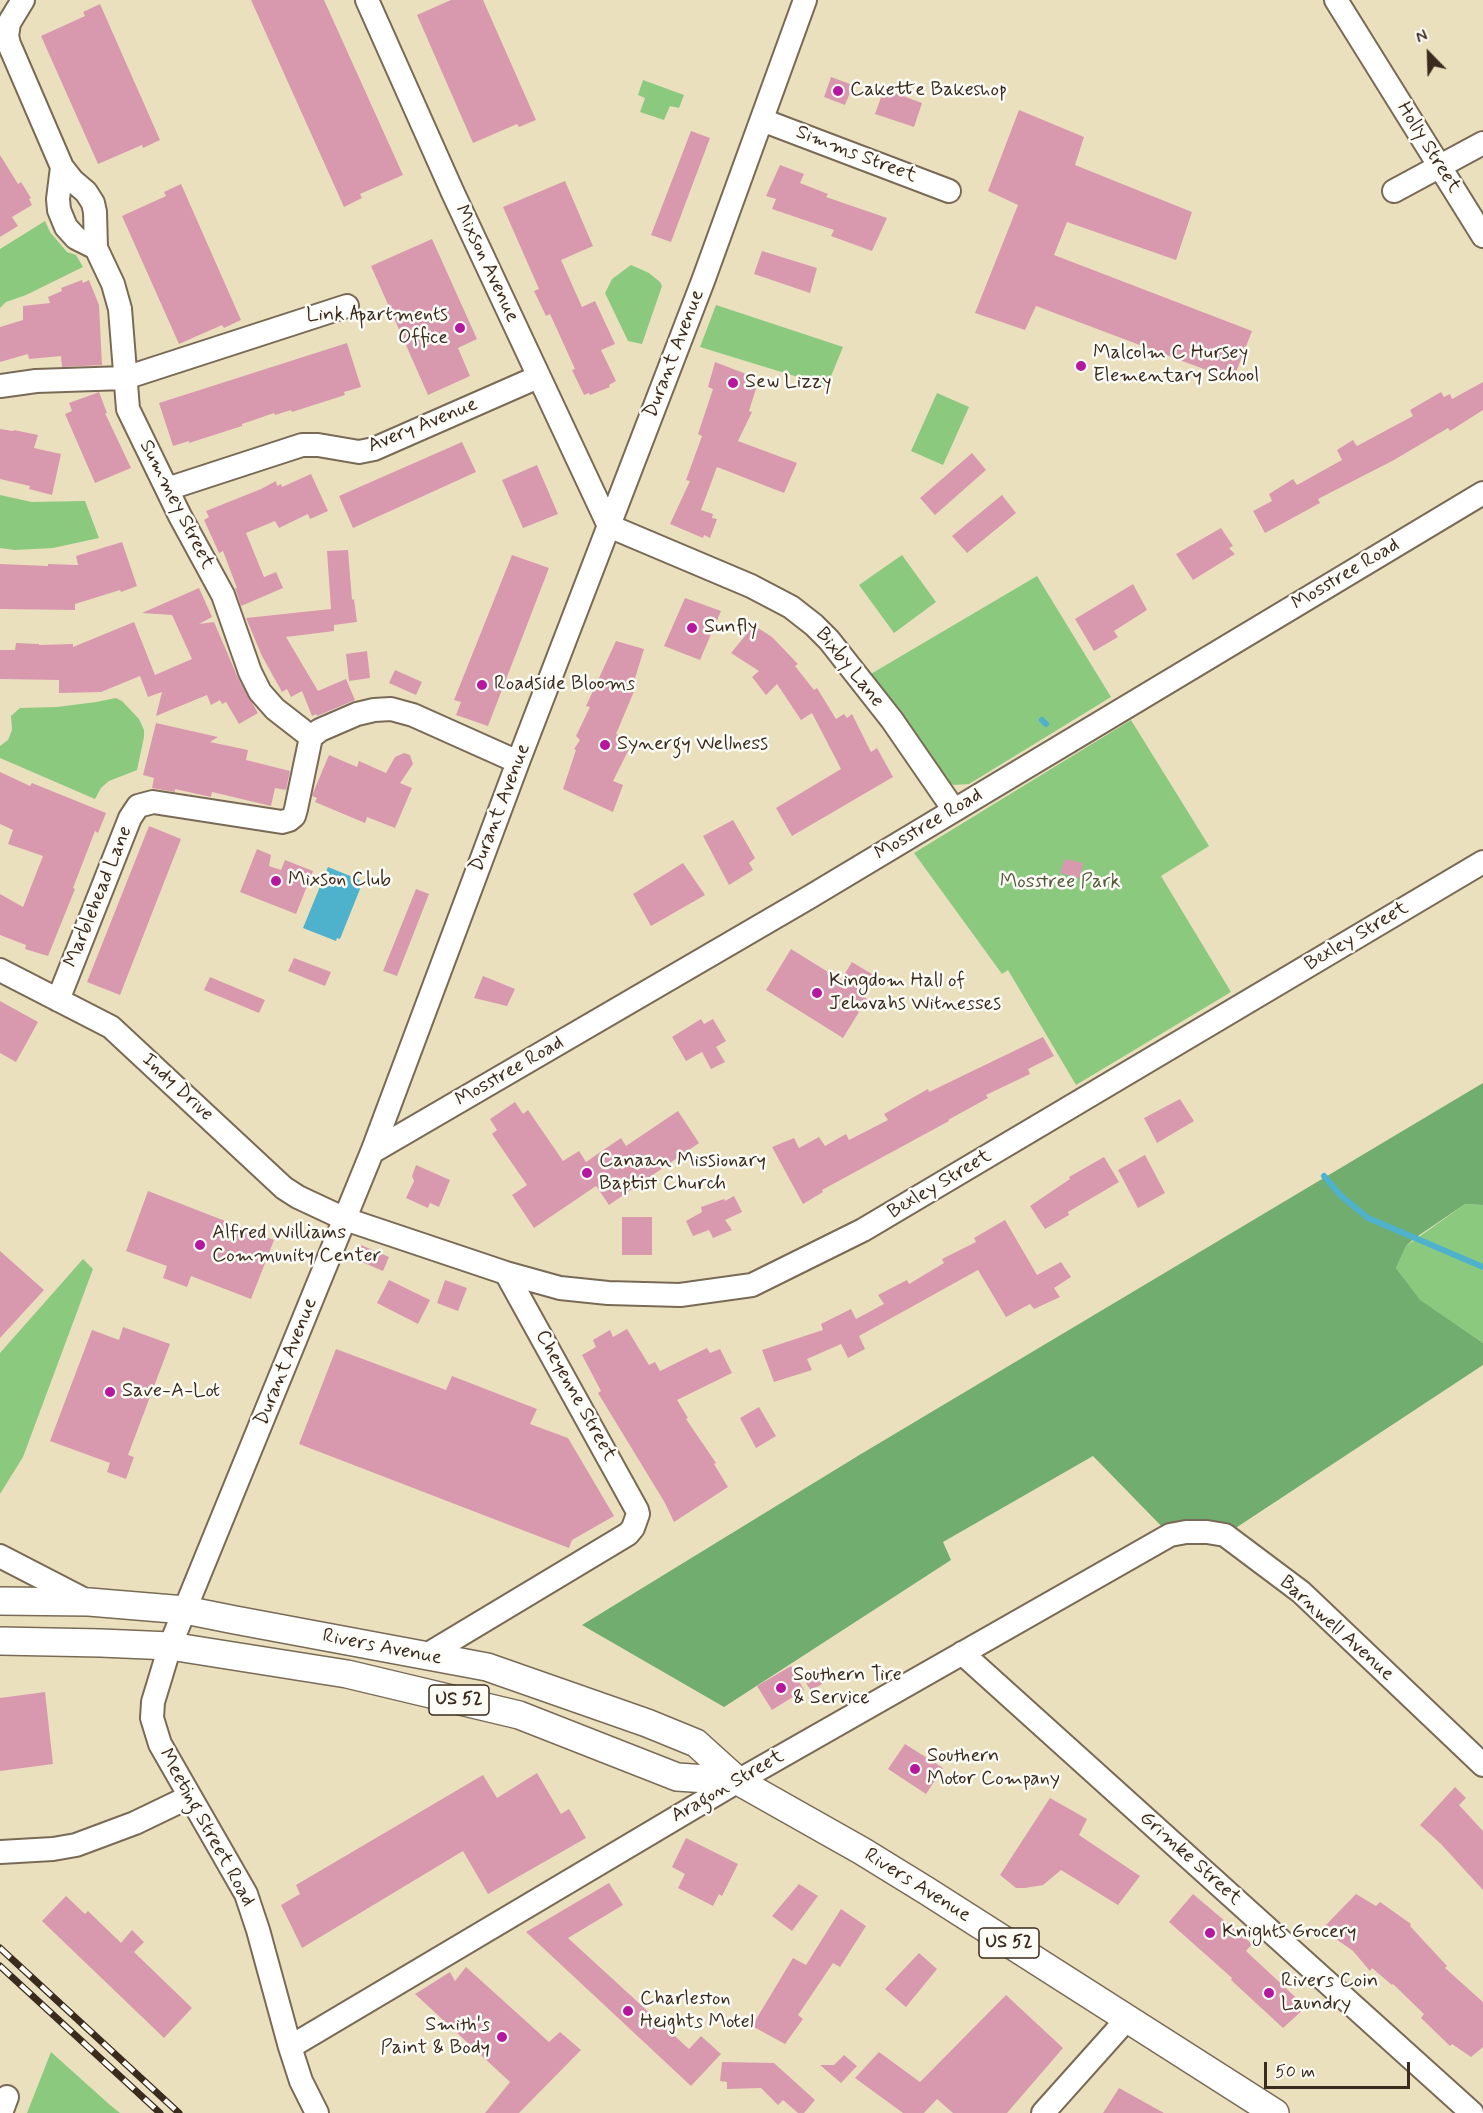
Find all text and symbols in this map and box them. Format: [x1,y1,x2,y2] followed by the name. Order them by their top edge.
[1399,24,1459,84] north arrow
[1413,25,1431,49] text: N
[850,79,1007,103] place label: Cakette Bakeshop
[831,84,845,98] marker: Cakette Bakeshop
[1391,98,1465,198] street label: Holly Street
[792,121,920,189] street label: Simms Street
[448,202,524,326] street label: Mixson Avenue
[639,286,711,422] street label: Durant Avenue
[306,304,448,351] place label: Link Apartments Office
[453,321,467,335] marker: Link Apartments Office
[1093,342,1259,389] place label: Malcolm C Hursey Elementary School
[1074,359,1088,373] marker: Malcolm C Hursey Elementary School
[745,371,831,395] place label: Sew Lizzy
[726,376,740,390] marker: Sew Lizzy
[365,393,481,459] street label: Avery Avenue
[133,436,219,574] street label: Summey Street
[1288,534,1404,616] street label: Mosstree Road
[704,616,757,640] place label: Sunfly
[685,621,699,635] marker: Sunfly
[810,623,888,713] street label: Bixby Lane
[494,673,635,697] place label: Roadside Blooms
[475,678,489,692] marker: Roadside Blooms
[617,733,768,757] place label: Synergy Wellness
[598,738,612,752] marker: Synergy Wellness
[465,740,537,876] street label: Durant Avenue
[871,784,987,866] street label: Mosstree Road
[60,823,138,971] street label: Marblehead Lane
[288,869,391,893] place label: Mixson Club
[1000,871,1120,895] park label: Mosstree Park
[269,874,283,888] marker: Mixson Club
[1301,897,1413,977] street label: Bexley Street
[829,970,1001,1017] place label: Kingdom Hall of Jehovahs Witnesses
[810,986,824,1000] marker: Kingdom Hall of Jehovahs Witnesses
[452,1031,568,1113] street label: Mosstree Road
[136,1049,218,1127] street label: Indy Drive
[884,1145,996,1225] street label: Bexley Street
[599,1150,766,1197] place label: Canaan Missionary Baptist Church
[580,1166,594,1180] marker: Canaan Missionary Baptist Church
[212,1222,381,1269] place label: Alfred Williams Community Center
[193,1238,207,1252] marker: Alfred Williams Community Center
[250,1295,324,1429] street label: Durant Avenue
[529,1326,621,1466] street label: Cheyenne Street
[122,1380,220,1404] place label: Save-A-Lot
[103,1385,117,1399] marker: Save-A-Lot
[1274,1571,1398,1687] street label: Barnwell Avenue
[320,1625,444,1671] street label: Rivers Avenue
[793,1664,902,1711] place label: Southern Tire & Service
[774,1681,788,1695] marker: Southern Tire & Service
[429,1685,489,1715] road number: US 52
[153,1745,259,1911] street label: Meeting Street Road
[668,1745,788,1829] street label: Aragon Street
[927,1745,1060,1792] place label: Southern Motor Company
[908,1762,922,1776] marker: Southern Motor Company
[1134,1807,1246,1911] street label: Grimke Street
[859,1844,975,1928] street label: Rivers Avenue
[1222,1921,1356,1945] place label: Knights Grocery
[1203,1926,1217,1940] marker: Knights Grocery
[979,1928,1039,1958] road number: US 52
[1281,1970,1378,2017] place label: Rivers Coin Laundry
[1262,1986,1276,2000] marker: Rivers Coin Laundry
[640,1988,754,2035] place label: Charleston Heights Motel
[621,2004,635,2018] marker: Charleston Heights Motel
[381,2014,490,2061] place label: Smith's Paint & Body
[495,2030,509,2044] marker: Smith's Paint & Body
[1267,2050,1412,2088] scale bar
[1275,2060,1315,2084] text: 50 m

